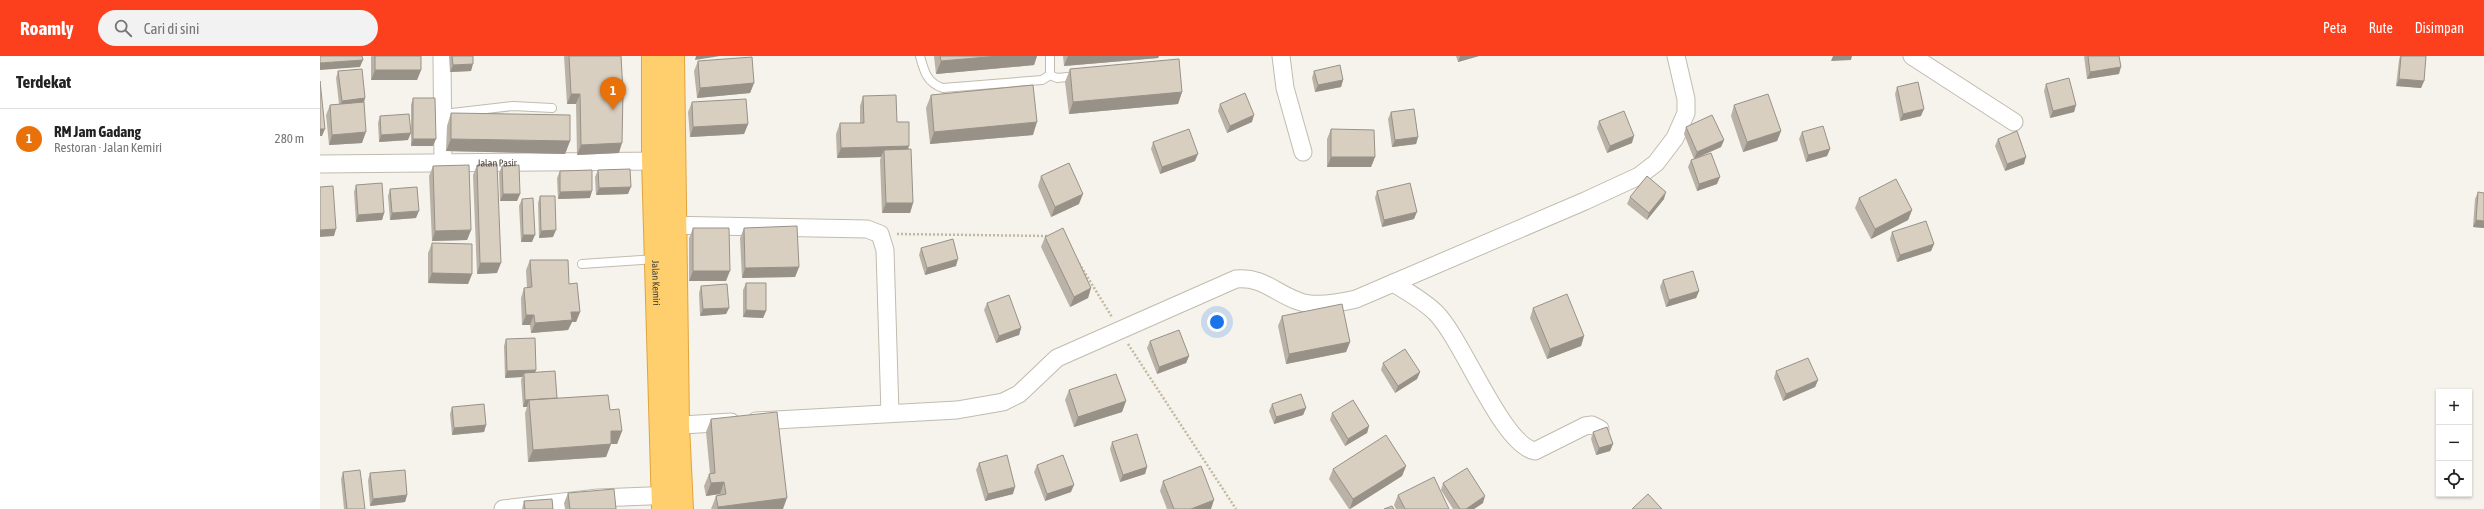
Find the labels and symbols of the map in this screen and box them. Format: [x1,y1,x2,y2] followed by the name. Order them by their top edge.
[600,77,626,110] pin: 1
[477,157,518,169] street label: Jalan Pasir
[650,260,662,306] street label: Jalan Kemiri
[1207,312,1227,332] your location

